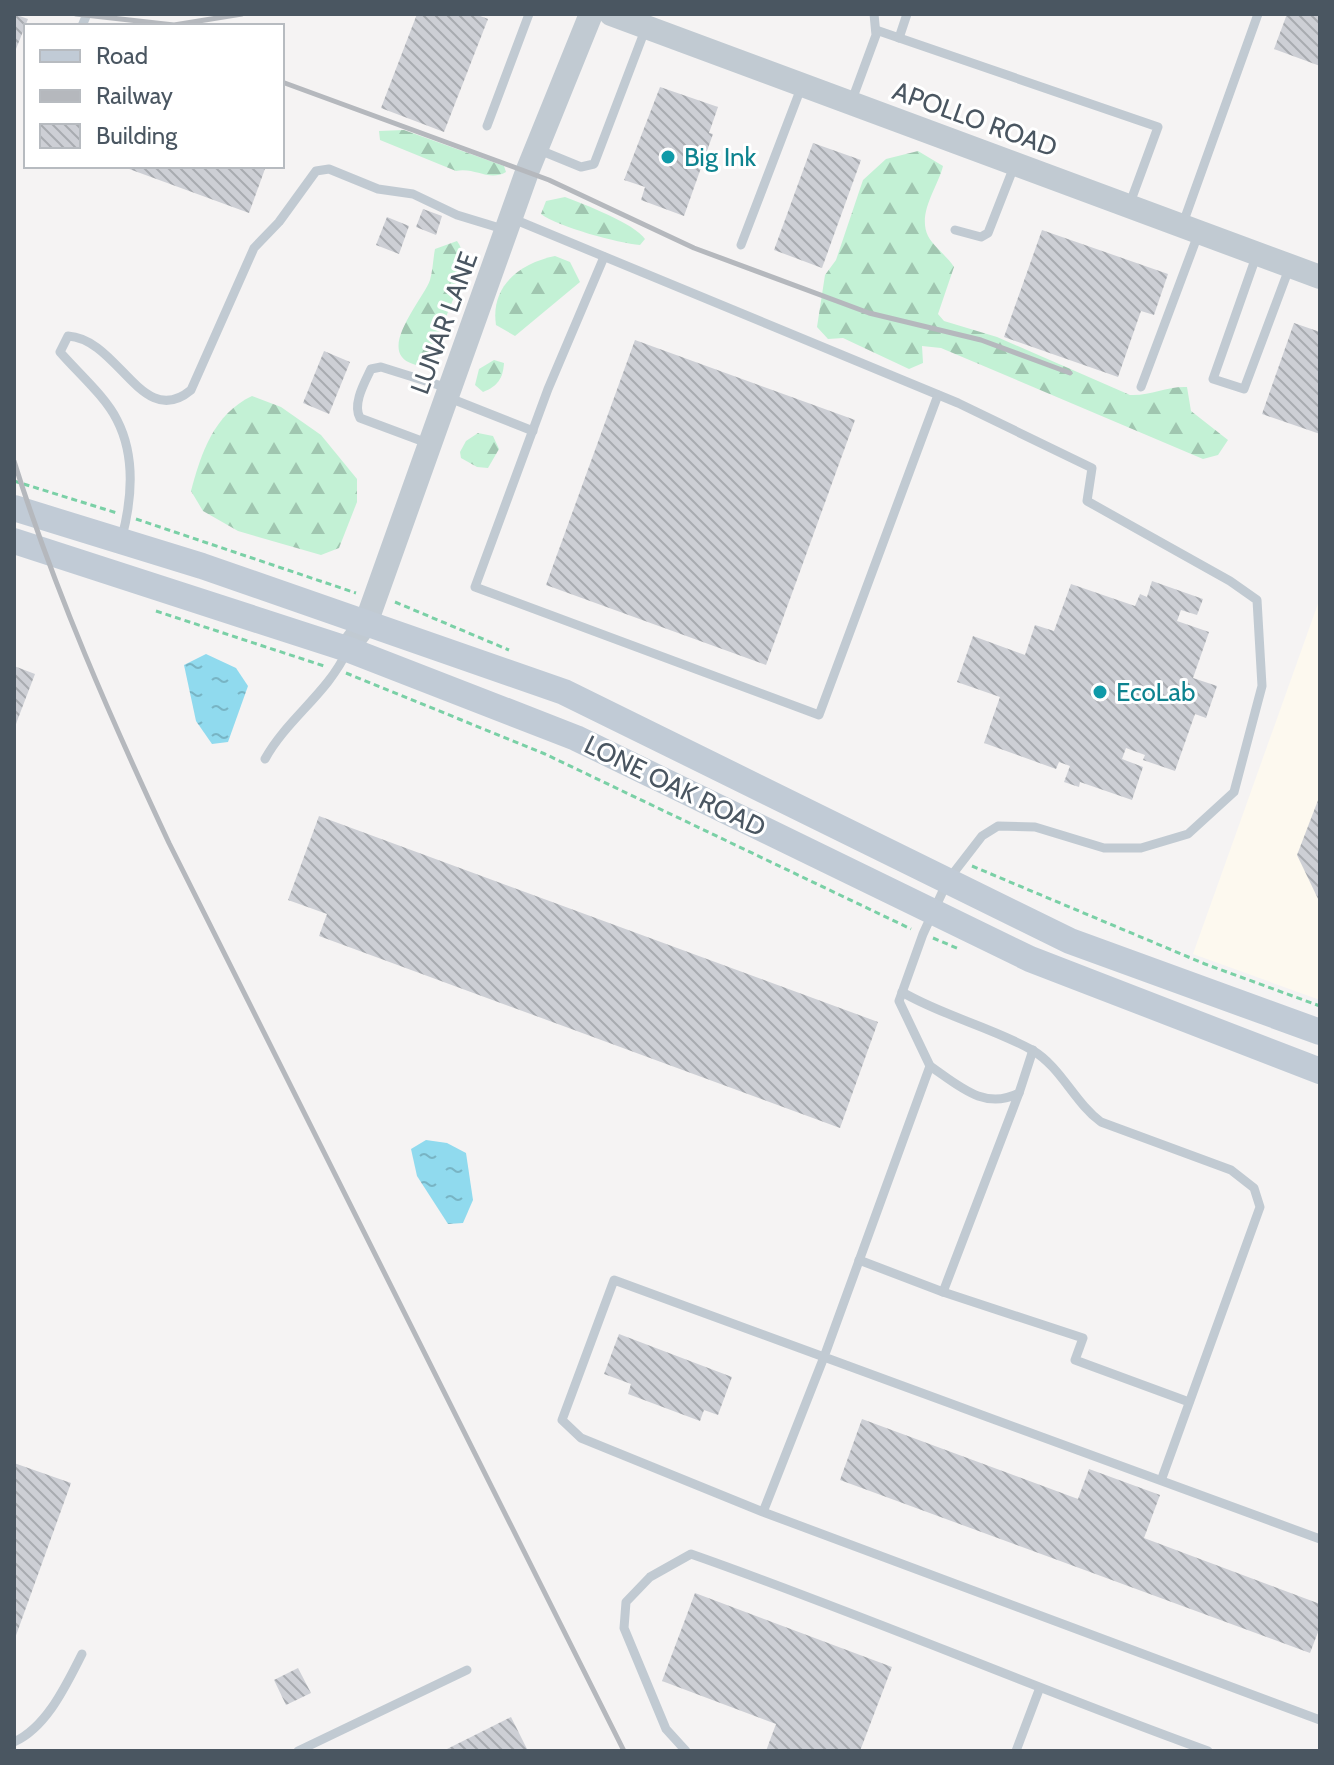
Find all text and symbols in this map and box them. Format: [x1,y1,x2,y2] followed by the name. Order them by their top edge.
[24,24,284,168] legend
[96,41,148,70] text: Road
[888,74,1062,164] street label: APOLLO ROAD
[96,81,173,110] text: Railway
[96,121,178,150] text: Building
[684,141,757,173] place label: Big Ink
[659,148,677,166] marker: Big Ink
[403,248,485,398] street label: LUNAR LANE
[1116,676,1195,708] place label: EcoLab
[1091,683,1109,701] marker: EcoLab
[579,728,771,844] street label: LONE OAK ROAD

